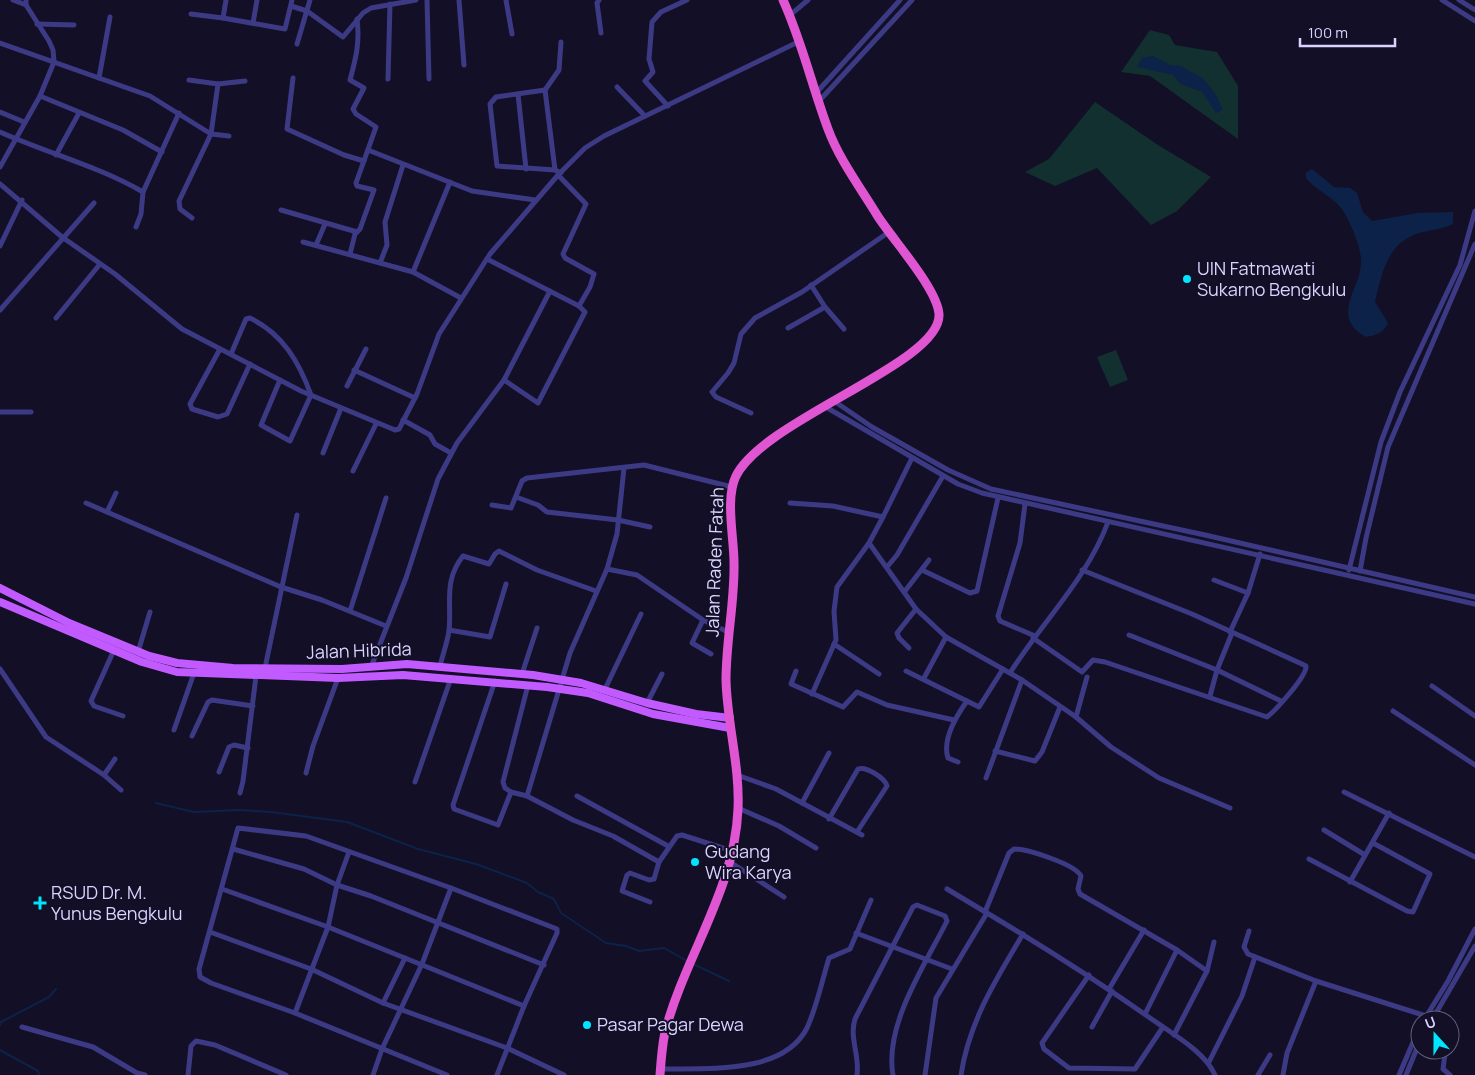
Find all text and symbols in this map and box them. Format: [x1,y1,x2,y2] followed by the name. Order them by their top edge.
[1300,15,1395,47] scale bar
[1308,22,1348,43] text: 100 m
[1197,256,1346,301] place label: UIN Fatmawati Sukarno Bengkulu
[1181,273,1193,285] marker: UIN Fatmawati Sukarno Bengkulu
[699,487,729,637] street label: Jalan Raden Fatah
[306,636,412,664] street label: Jalan Hibrida
[705,839,792,884] place label: Gudang Wira Karya
[689,856,701,868] marker: Gudang Wira Karya
[51,880,183,925] place label: RSUD Dr. M. Yunus Bengkulu
[33,896,47,910] marker: RSUD Dr. M. Yunus Bengkulu
[1410,1010,1460,1060] north arrow
[597,1012,744,1036] place label: Pasar Pagar Dewa
[1422,1012,1438,1033] text: U
[581,1019,593,1031] marker: Pasar Pagar Dewa

